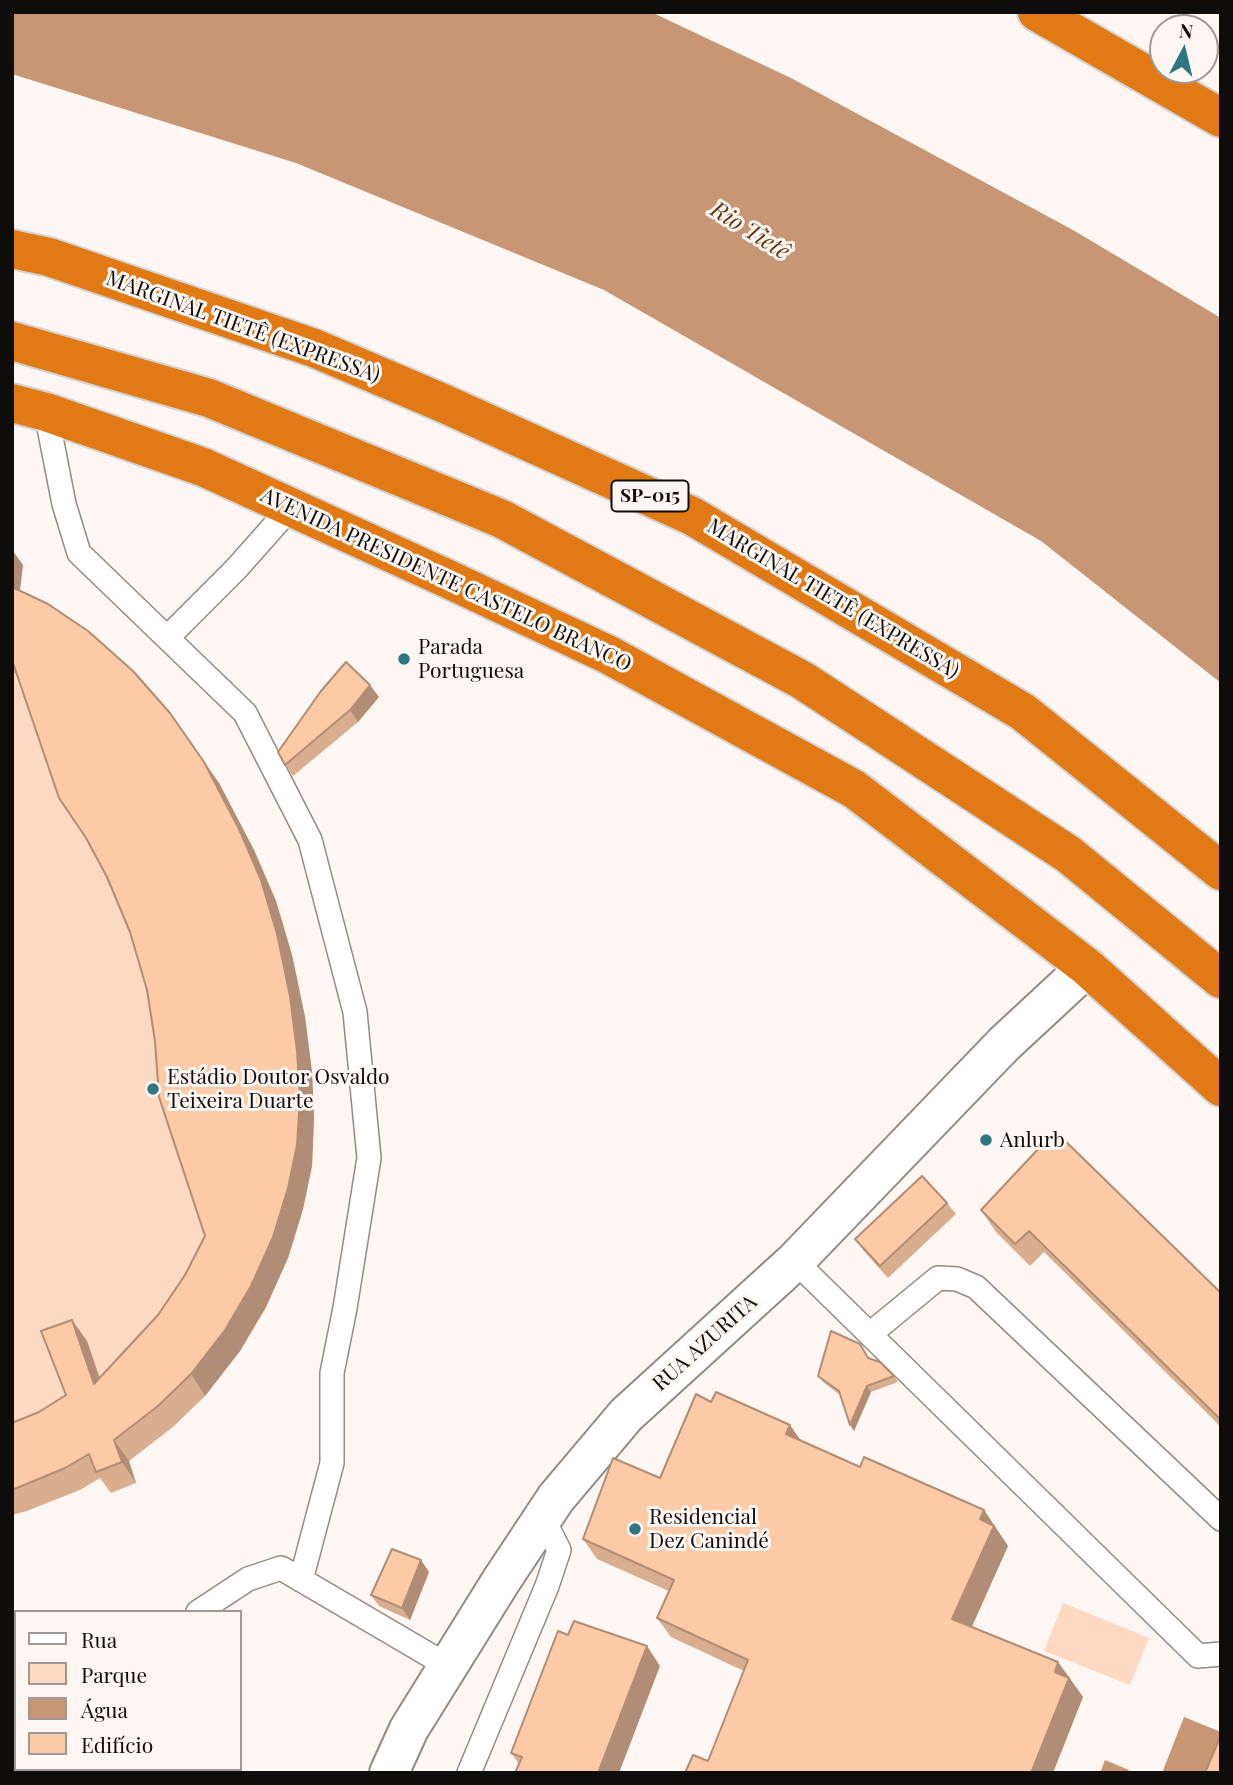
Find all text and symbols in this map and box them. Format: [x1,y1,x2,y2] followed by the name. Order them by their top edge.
[1149,14,1219,84] north arrow
[1178,16,1195,44] text: N
[706,196,794,266] water label: Rio Tietê
[103,266,383,388] street label: MARGINAL TIETÊ (EXPRESSA)
[612,481,688,512] road number: SP-015
[257,483,635,677] street label: AVENIDA PRESIDENTE CASTELO BRANCO
[703,514,963,684] street label: MARGINAL TIETÊ (EXPRESSA)
[418,634,524,684] place label: Parada Portuguesa
[396,651,412,667] marker: Parada Portuguesa
[167,1064,390,1114] place label: Estádio Doutor Osvaldo Teixeira Duarte
[145,1081,161,1097] marker: Estádio Doutor Osvaldo Teixeira Duarte
[1000,1127,1065,1153] place label: Anlurb
[978,1132,994,1148] marker: Anlurb
[648,1290,762,1396] street label: RUA AZURITA
[649,1504,769,1554] place label: Residencial Dez Canindé
[627,1521,643,1537] marker: Residencial Dez Canindé
[14,1610,242,1771] legend
[81,1625,117,1653] text: Rua
[81,1660,147,1688] text: Parque
[81,1695,128,1723] text: Água
[81,1730,153,1758] text: Edifício

